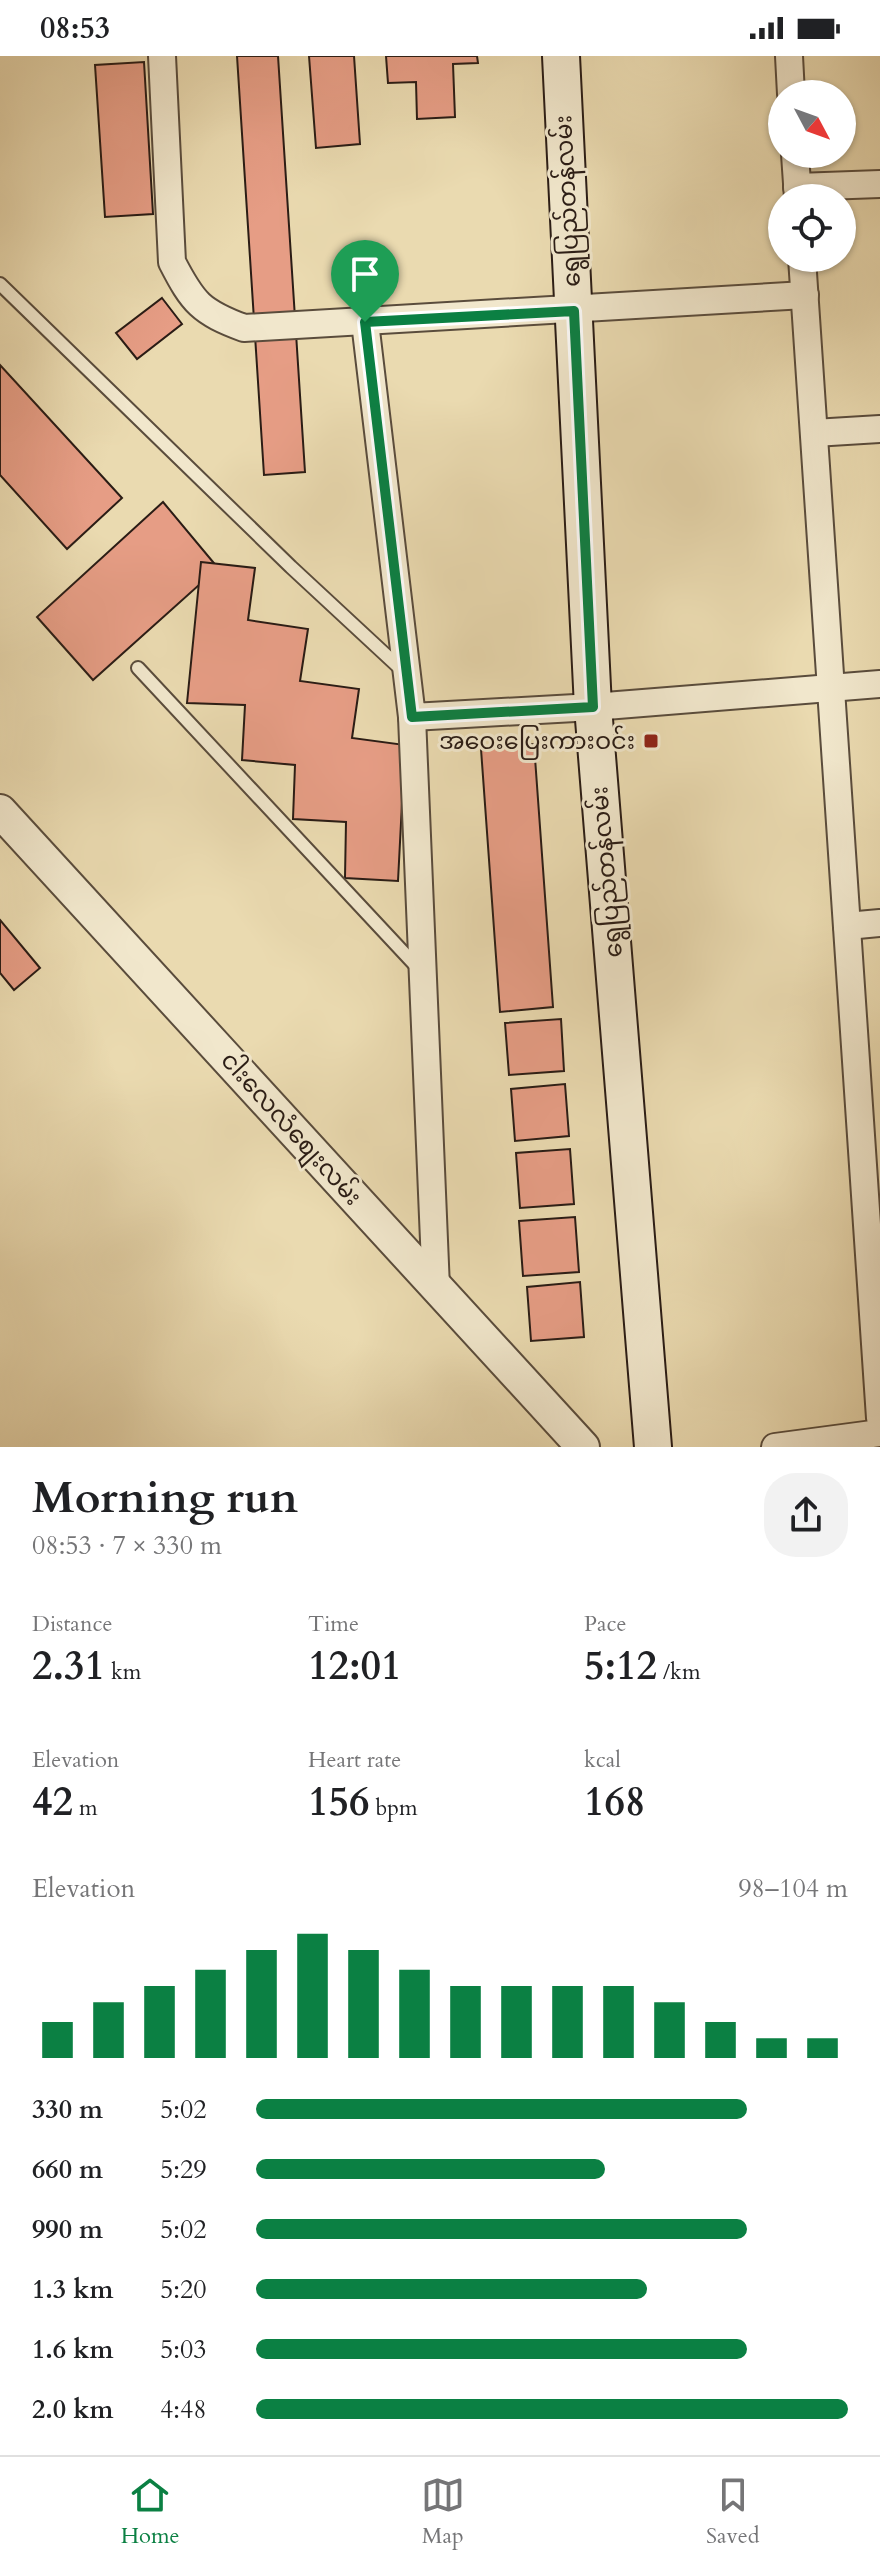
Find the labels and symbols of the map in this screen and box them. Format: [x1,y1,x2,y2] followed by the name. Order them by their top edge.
[768,80,856,168] north arrow
[547,114,591,288] street label: ရွေပြည်တန်လမ်း
[331,240,399,322] pin
[439,725,635,760] place label: အဝေးပြေးကားဝင်း
[642,732,660,750] marker: အဝေးပြေးကားဝင်း
[583,785,633,959] street label: ရွေပြည်တန်လမ်း
[212,1045,369,1214] street label: ငါးလေလံစျေးလမ်း

